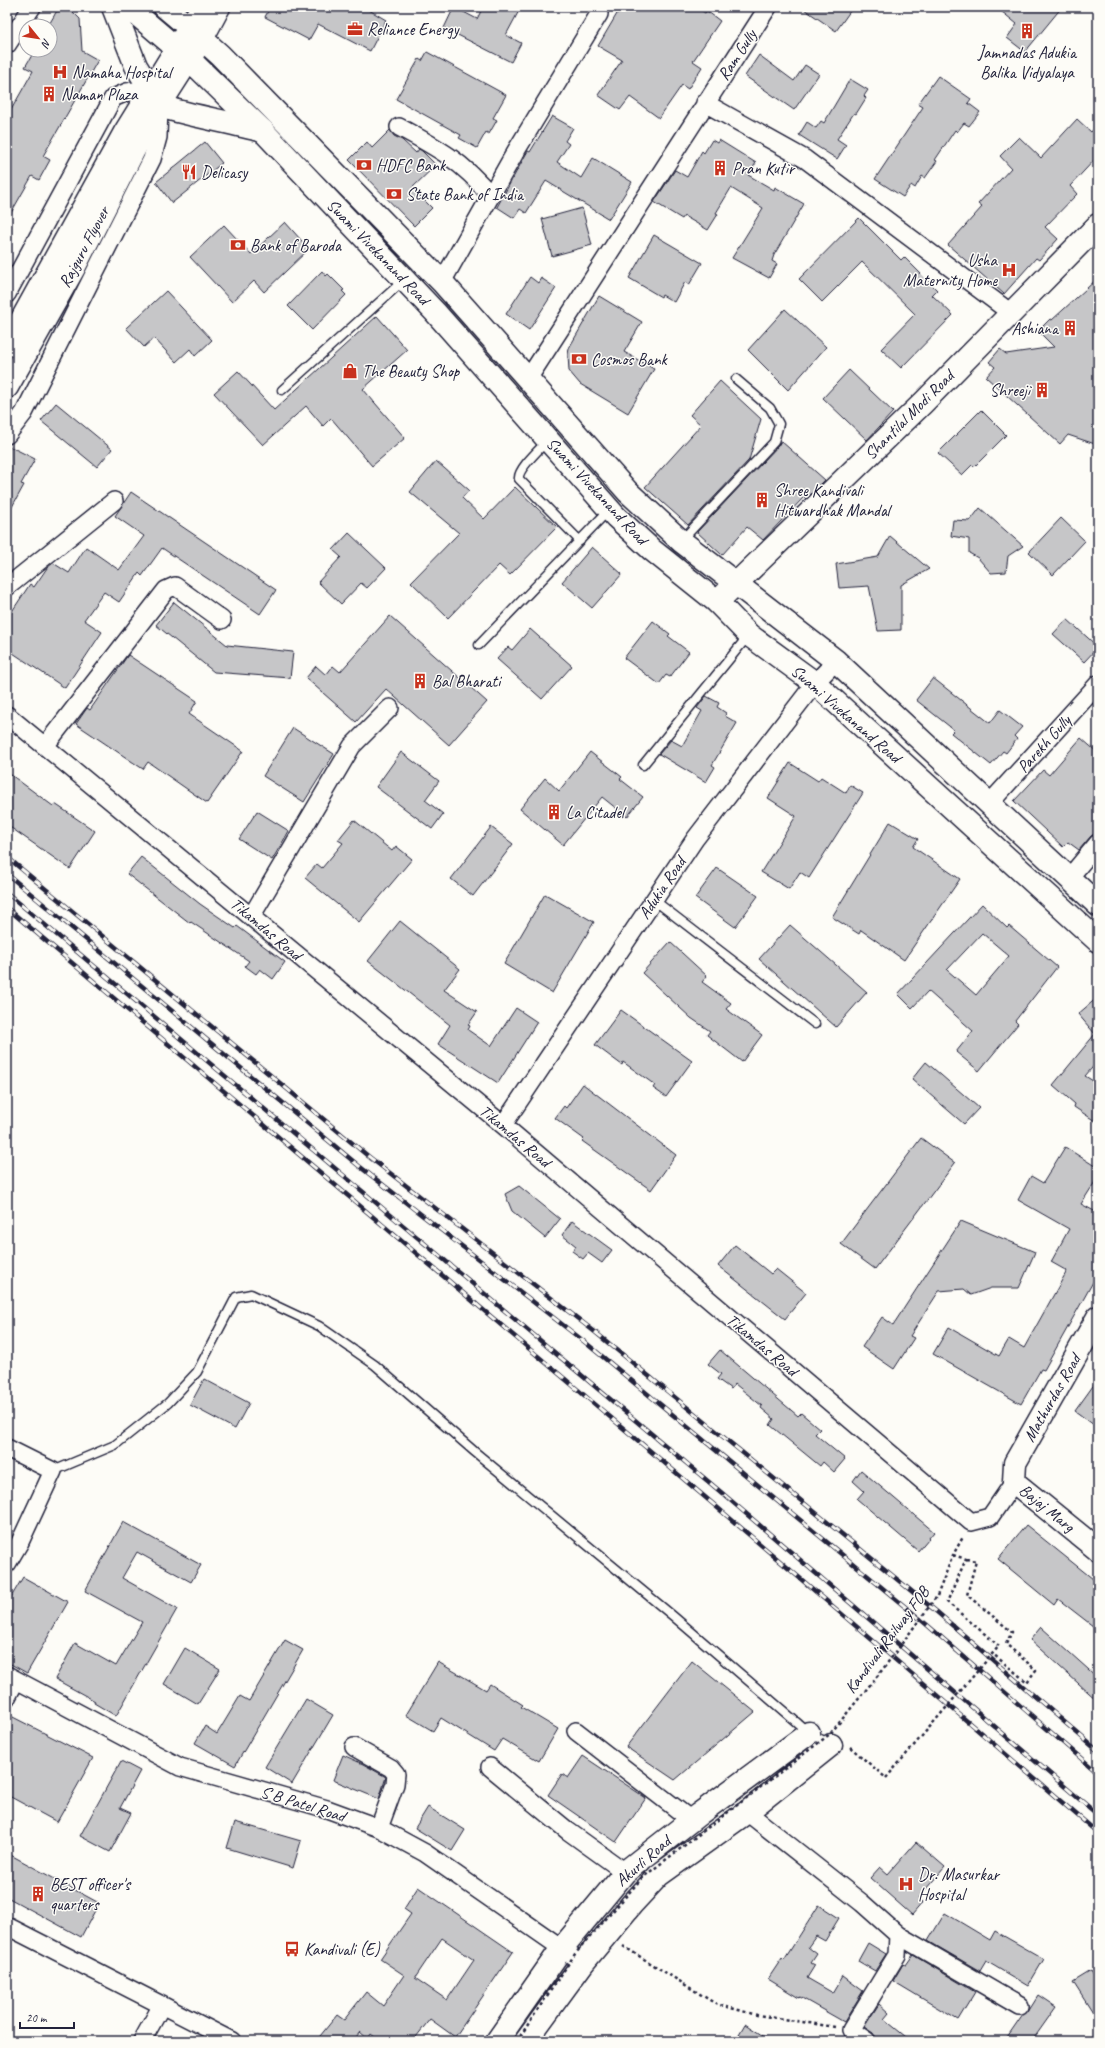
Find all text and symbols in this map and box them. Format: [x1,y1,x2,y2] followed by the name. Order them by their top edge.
[18,18,58,58] north arrow
[367,19,460,40] place label: Reliance Energy
[346,20,364,38] office icon: Reliance Energy
[1018,22,1036,40] building icon: Jamnadas Adukia Balika Vidyalaya
[713,25,762,84] street label: Ram Gully
[38,37,54,51] text: N
[977,42,1078,83] place label: Jamnadas Adukia Balika Vidyalaya
[72,62,174,83] place label: Namaha Hospital
[51,63,69,81] hospital icon: Namaha Hospital
[61,84,139,105] place label: Naman Plaza
[40,85,58,103] building icon: Naman Plaza
[376,155,447,176] place label: HDFC Bank
[355,156,373,174] bank icon: HDFC Bank
[732,158,796,179] place label: Pran Kutir
[711,159,729,177] building icon: Pran Kutir
[201,162,248,183] place label: Delicasy
[180,163,198,181] restaurant icon: Delicasy
[406,184,525,205] place label: State Bank of India
[385,185,403,203] bank icon: State Bank of India
[322,195,436,312] street label: Swami Vivekanand Road
[54,201,115,291] street label: Rajguru Flyover
[250,235,342,256] place label: Bank of Baroda
[229,236,247,254] bank icon: Bank of Baroda
[903,250,999,291] place label: Usha Maternity Home
[1000,261,1018,279] hospital icon: Usha Maternity Home
[1012,318,1060,339] place label: Ashiana
[1061,319,1079,337] building icon: Ashiana
[591,349,669,370] place label: Cosmos Bank
[570,350,588,368] bank icon: Cosmos Bank
[362,361,461,382] place label: The Beauty Shop
[341,362,359,380] shop icon: The Beauty Shop
[860,364,960,464] street label: Shantilal Modi Road
[990,380,1033,401] place label: Shreeji
[1033,381,1051,399] building icon: Shreeji
[542,433,654,551] street label: Swami Vivekanand Road
[774,480,893,521] place label: Shree Kandivali Hitwardhak Mandal
[753,491,771,509] building icon: Shree Kandivali Hitwardhak Mandal
[787,661,908,770] street label: Swami Vivekanand Road
[432,671,502,692] place label: Bal Bharati
[411,672,429,690] building icon: Bal Bharati
[1013,710,1076,777] street label: Parekh Gully
[566,802,627,823] place label: La Citadel
[545,803,563,821] building icon: La Citadel
[634,851,692,923] street label: Adukia Road
[226,893,308,967] street label: Tikamdas Road
[475,1100,557,1174] street label: Tikamdas Road
[722,1309,804,1383] street label: Tikamdas Road
[1019,1349,1087,1445] street label: Mathurdas Road
[1015,1479,1080,1537] street label: Bajaj Marg
[840,1581,935,1697] street label: Kandivali Railway FOB
[258,1781,350,1827] street label: S B Patel Road
[611,1830,677,1891] street label: Akurli Road
[918,1864,1001,1905] place label: Dr. Masurkar Hospital
[50,1874,132,1915] place label: BEST officer's quarters
[897,1875,915,1893] hospital icon: Dr. Masurkar Hospital
[29,1885,47,1903] building icon: BEST officer's quarters
[304,1939,381,1960] place label: Kandivali (E)
[283,1940,301,1958] bus stop icon: Kandivali (E)
[20,2004,74,2030] scale bar
[26,2010,48,2026] text: 20 m

